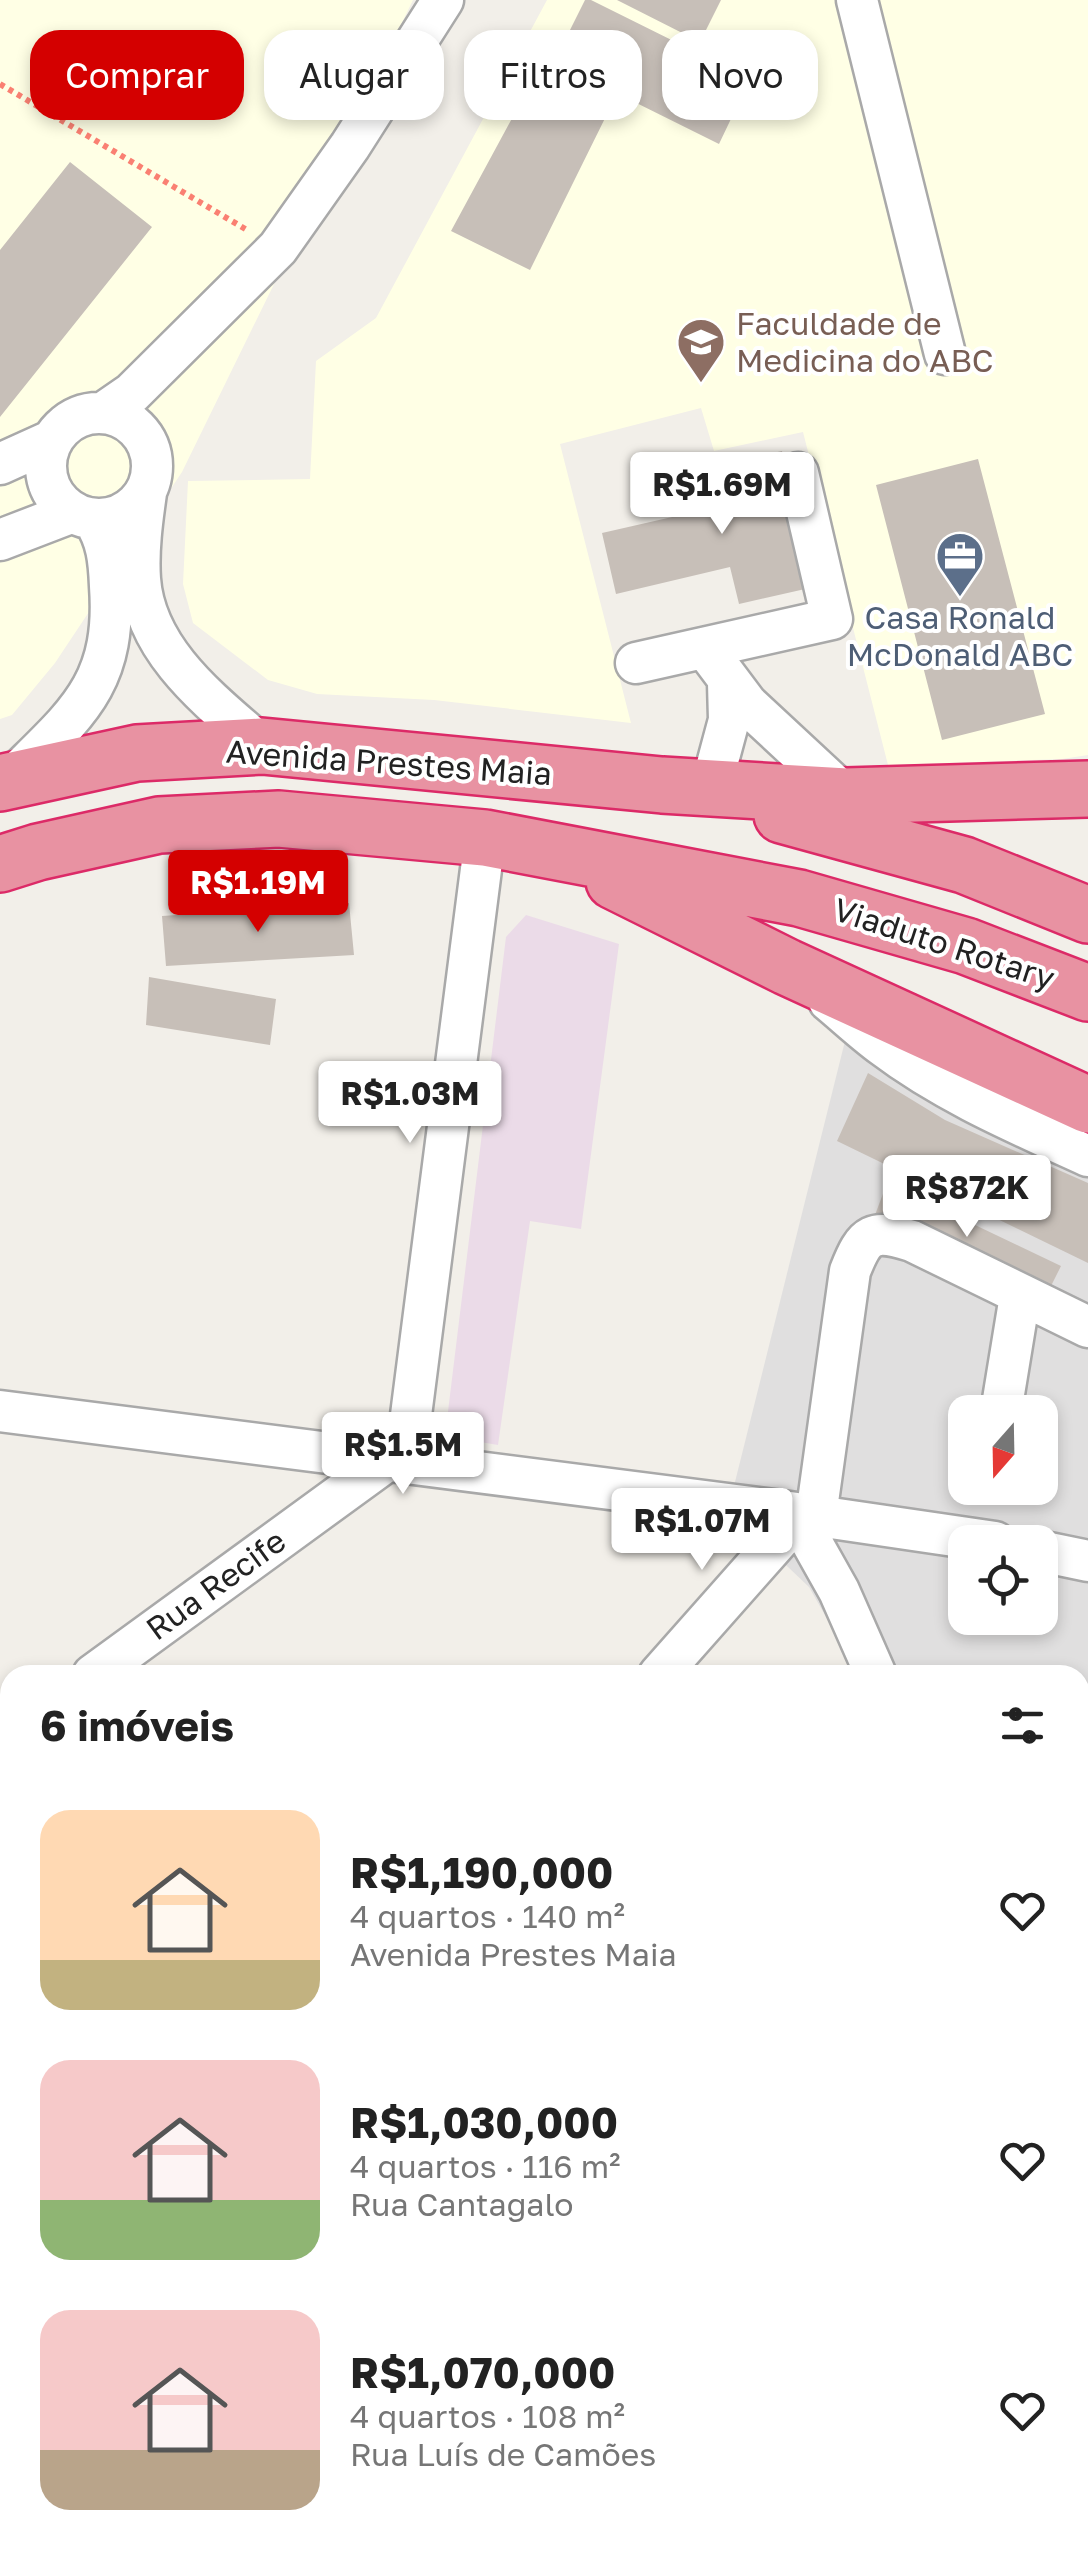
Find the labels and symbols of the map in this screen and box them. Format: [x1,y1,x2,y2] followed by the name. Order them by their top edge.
[736,304,993,379] place label: Faculdade de Medicina do ABC
[675,316,727,384] school or university icon: Faculdade de Medicina do ABC
[630,452,814,537] pin: R$1.69M
[934,530,986,598] office icon: Casa Ronald McDonald ABC
[847,598,1073,673] place label: Casa Ronald McDonald ABC
[225,732,553,792] street label: Avenida Prestes Maia
[166,850,350,935] pin: R$1.19M
[829,889,1060,997] street label: Viaduto Rotary
[318,1061,502,1146] pin: R$1.03M
[886,1155,1048,1240] pin: R$872K
[948,1395,1058,1505] north arrow
[322,1412,484,1497] pin: R$1.5M
[610,1488,794,1573] pin: R$1.07M
[139,1521,292,1647] street label: Rua Recife

